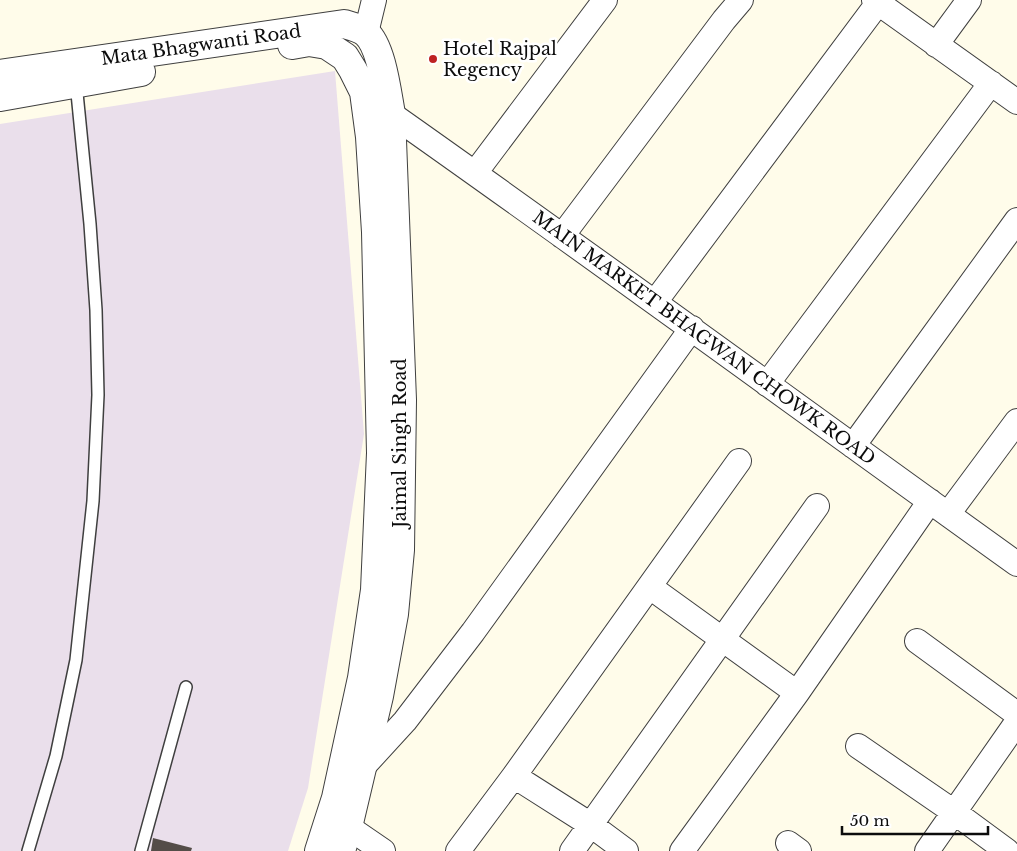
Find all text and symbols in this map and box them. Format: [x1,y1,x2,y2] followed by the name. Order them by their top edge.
[100,20,302,70] street label: Mata Bhagwanti Road
[443,38,557,81] place label: Hotel Rajpal Regency
[427,53,439,65] marker: Hotel Rajpal Regency
[528,206,880,470] street label: MAIN MARKET BHAGWAN CHOWK ROAD
[389,358,411,530] street label: Jaimal Singh Road
[842,804,988,836] scale bar
[850,811,890,830] text: 50 m

